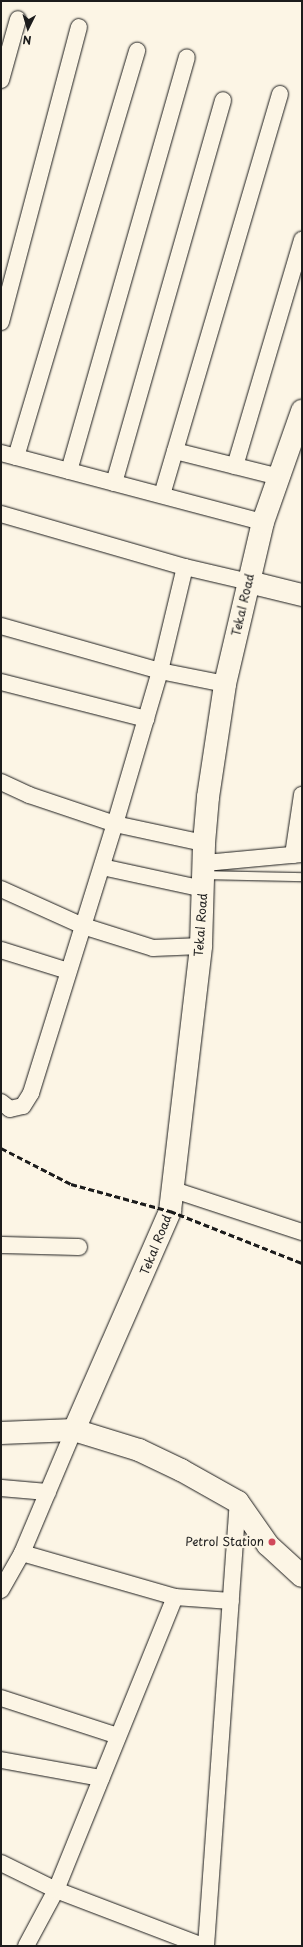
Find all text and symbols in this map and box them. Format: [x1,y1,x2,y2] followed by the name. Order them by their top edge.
[8,8,48,48] north arrow
[22,32,32,49] text: N
[229,573,257,637] street label: Tekal Road
[192,893,210,957] street label: Tekal Road
[137,1213,175,1277] street label: Tekal Road
[185,1535,264,1549] place label: Petrol Station
[267,1537,277,1547] marker: Petrol Station

